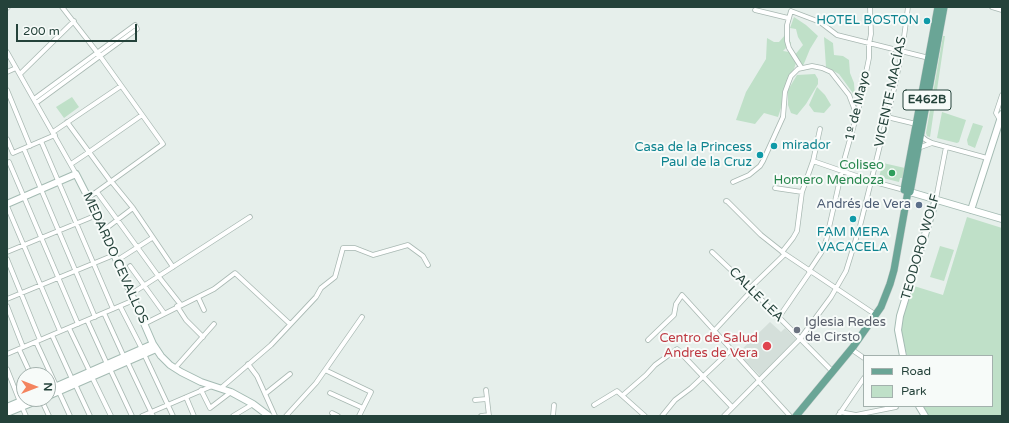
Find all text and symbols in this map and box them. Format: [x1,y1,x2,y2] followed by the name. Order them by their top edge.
[816,13,919,29] place label: HOTEL BOSTON
[18,16,139,42] scale bar
[922,16,932,26] marker: HOTEL BOSTON
[23,24,60,38] text: 200 m
[872,35,910,149] street label: VICENTE MACÍAS
[842,69,874,143] street label: 1º de Mayo
[903,90,951,110] road number: E462B
[782,138,831,154] place label: mirador
[634,140,752,171] place label: Casa de la Princess Paul de la Cruz
[769,141,779,151] marker: mirador
[755,150,765,160] marker: Casa de la Princess Paul de la Cruz
[774,158,884,189] place label: Coliseo Homero Mendoza
[887,168,897,178] marker: Coliseo Homero Mendoza
[79,190,151,326] street label: MEDARDO CEVALLOS
[898,192,944,302] street label: TEODORO WOLF
[817,197,911,213] place label: Andrés de Vera
[914,200,924,210] marker: Andrés de Vera
[848,214,858,224] marker: FAM MERA VACACELA
[817,225,889,256] place label: FAM MERA VACACELA
[725,264,787,326] street label: CALLE LEA
[805,315,886,346] place label: Iglesia Redes de Cirsto
[792,325,802,335] marker: Iglesia Redes de Cirsto
[659,331,758,362] place label: Centro de Salud Andres de Vera
[761,340,773,352] marker: Centro de Salud Andres de Vera
[863,355,993,407] legend
[901,364,931,378] text: Road
[16,367,56,407] north arrow
[41,383,54,391] text: N
[901,384,927,398] text: Park

